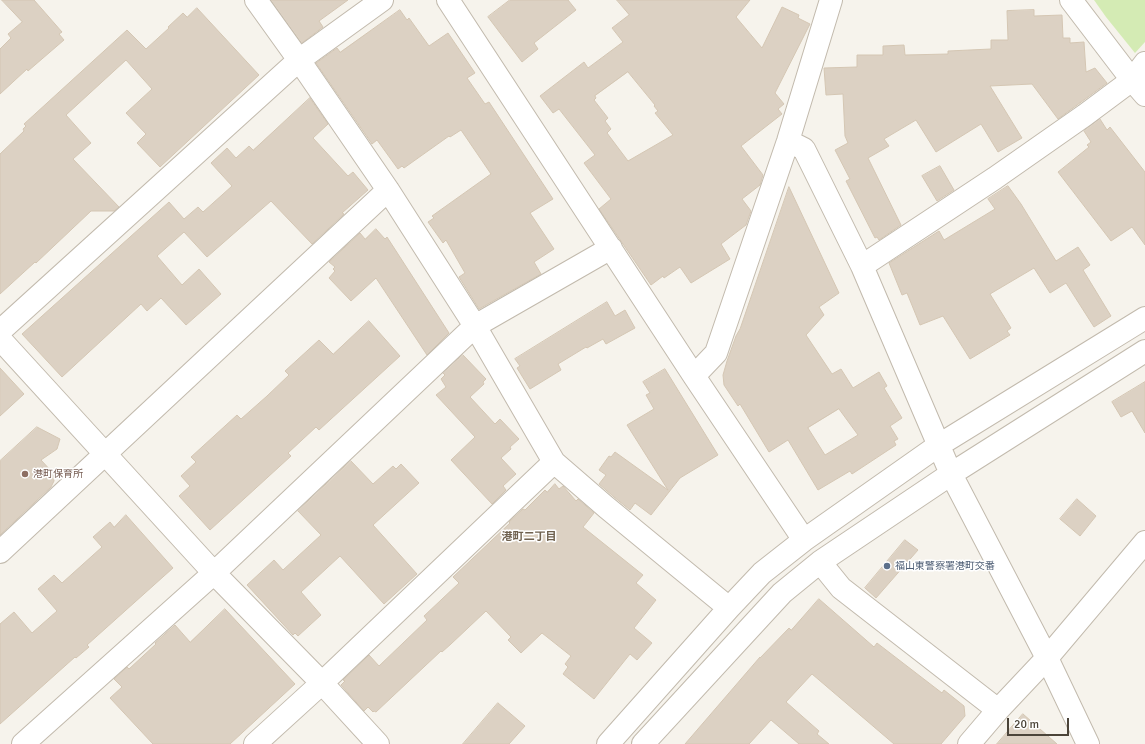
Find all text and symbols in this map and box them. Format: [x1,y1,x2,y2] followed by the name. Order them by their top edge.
[33,468,83,480] place label: 港町保育所
[20,469,30,479] marker: 港町保育所
[502,530,556,544] district label: 港町二丁目
[895,560,995,572] place label: 福山東警察署港町交番
[882,561,892,571] marker: 福山東警察署港町交番
[1009,710,1071,736] scale bar
[1014,717,1039,732] text: 20 m

